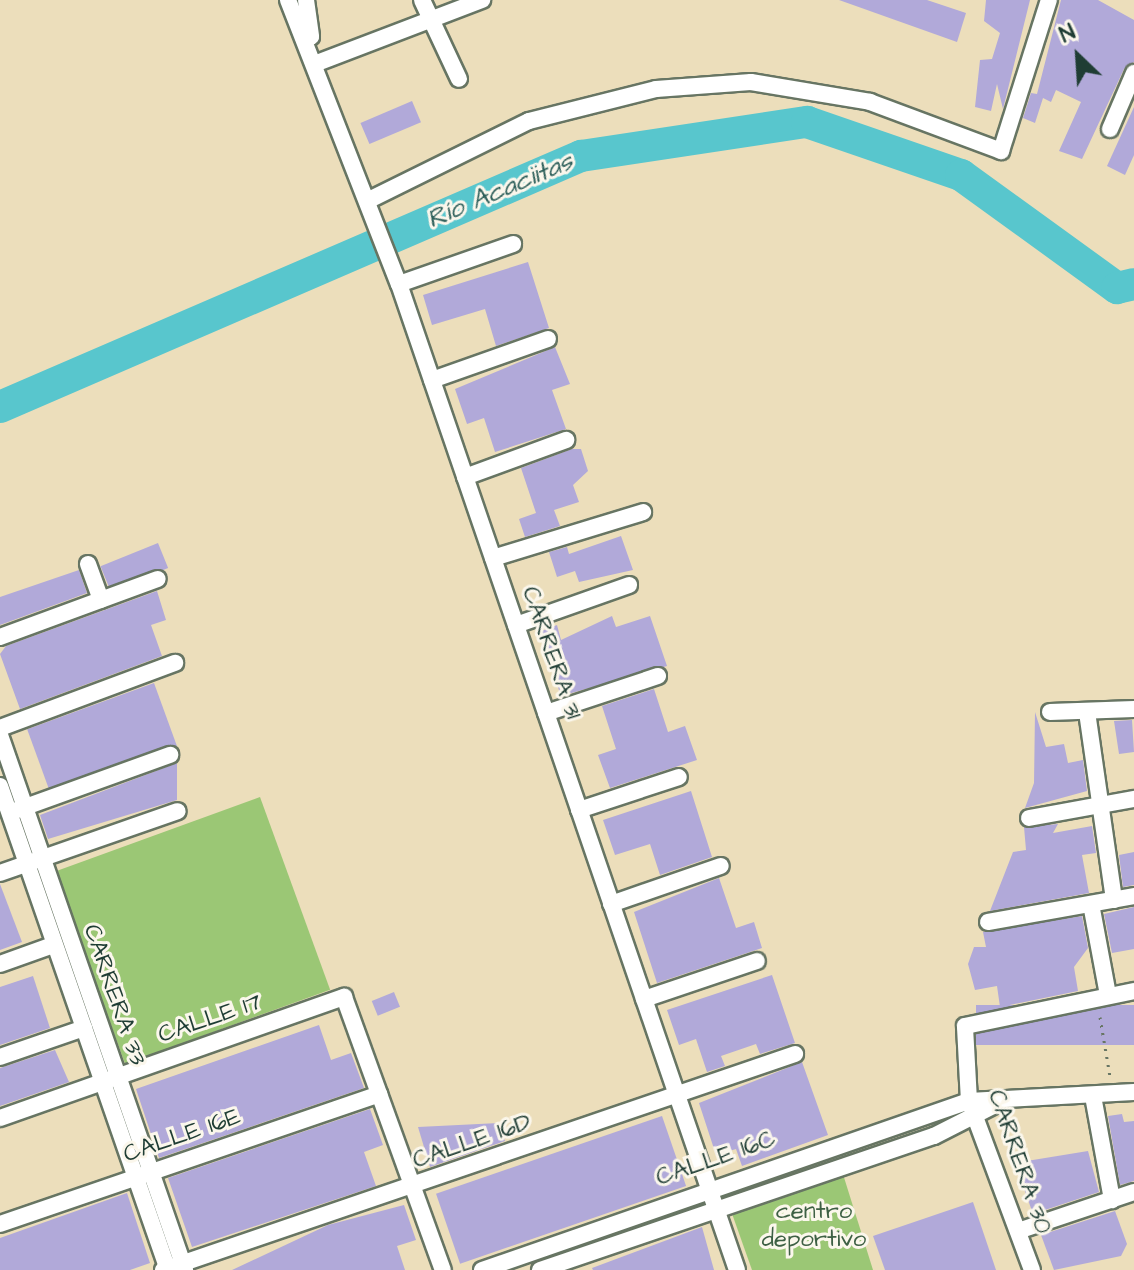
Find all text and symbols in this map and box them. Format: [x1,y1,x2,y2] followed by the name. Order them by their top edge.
[1038,16,1118,96] north arrow
[1055,17,1080,51] text: N
[423,146,577,236] water label: Río Acaciitas
[515,583,587,723] street label: CARRERA 31
[76,921,152,1069] street label: CARRERA 33
[155,988,265,1050] street label: CALLE 17
[981,1086,1057,1238] street label: CARRERA 30
[120,1103,244,1169] street label: CALLE 16E
[409,1108,535,1176] street label: CALLE 16D
[652,1125,780,1193] street label: CALLE 16C
[762,1198,866,1254] park label: centro deportivo

